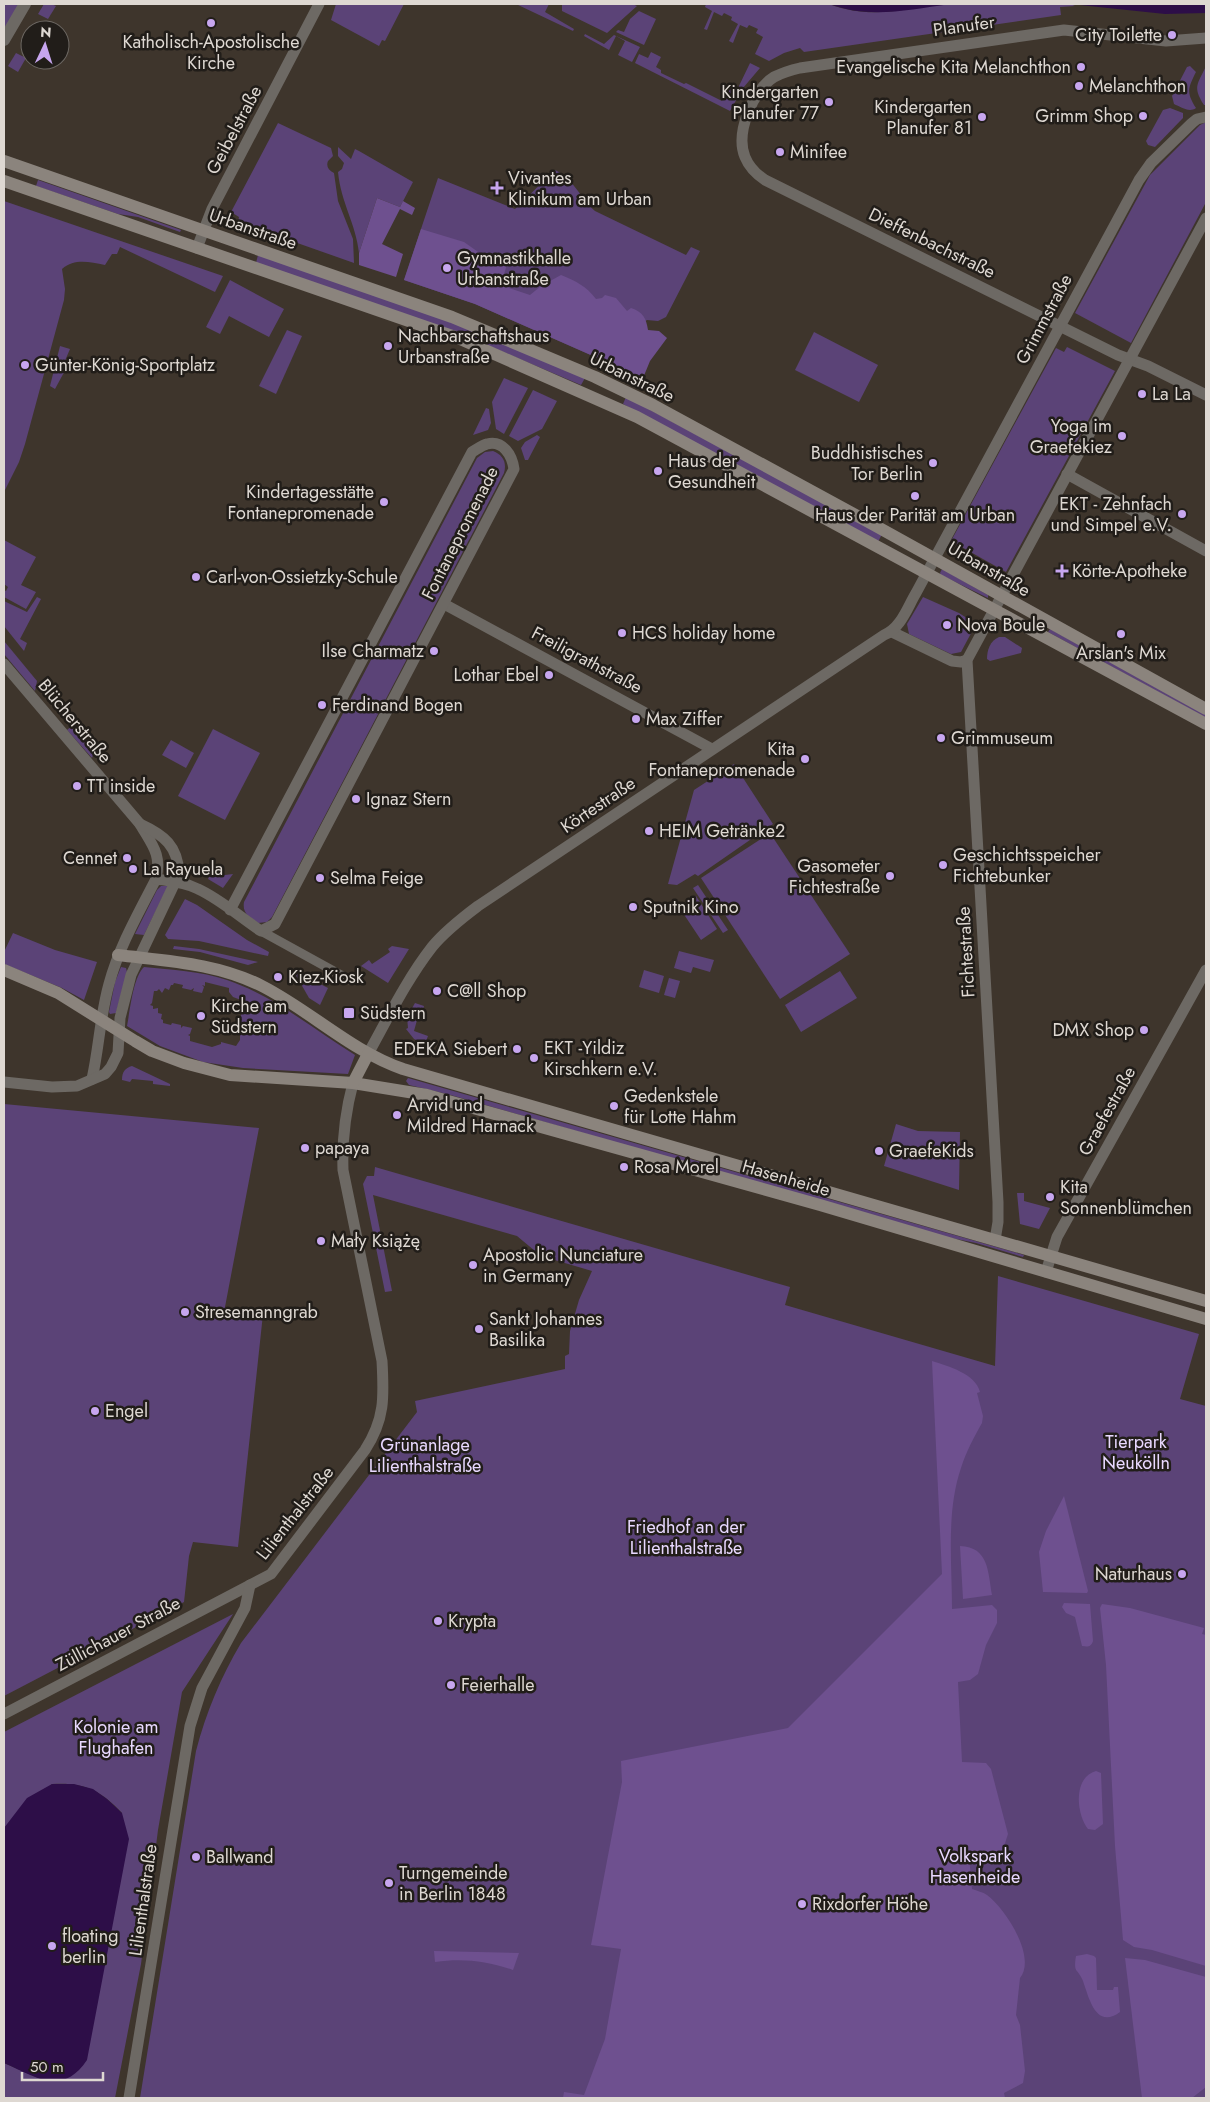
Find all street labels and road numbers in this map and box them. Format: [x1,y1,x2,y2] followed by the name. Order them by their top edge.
[931,9,997,43] street label: Planufer
[200,81,268,179] street label: Geibelstraße
[864,201,1000,285] street label: Dieffenbachstraße
[205,202,301,256] street label: Urbanstraße
[1009,269,1079,369] street label: Grimmstraße
[585,345,679,409] street label: Urbanstraße
[415,462,505,604] street label: Fontanepromenade
[943,535,1035,603] street label: Urbanstraße
[527,620,647,700] street label: Freiligrathstraße
[32,673,118,769] street label: Blücherstraße
[555,770,641,840] street label: Körtestraße
[951,906,981,998] street label: Fichtestraße
[1072,1062,1142,1160] street label: Graefestraße
[739,1153,833,1203] street label: Hasenheide
[250,1461,340,1565] street label: Lilienthalstraße
[51,1590,185,1678] street label: Züllichauer Straße
[122,1842,164,1958] street label: Lilienthalstraße

